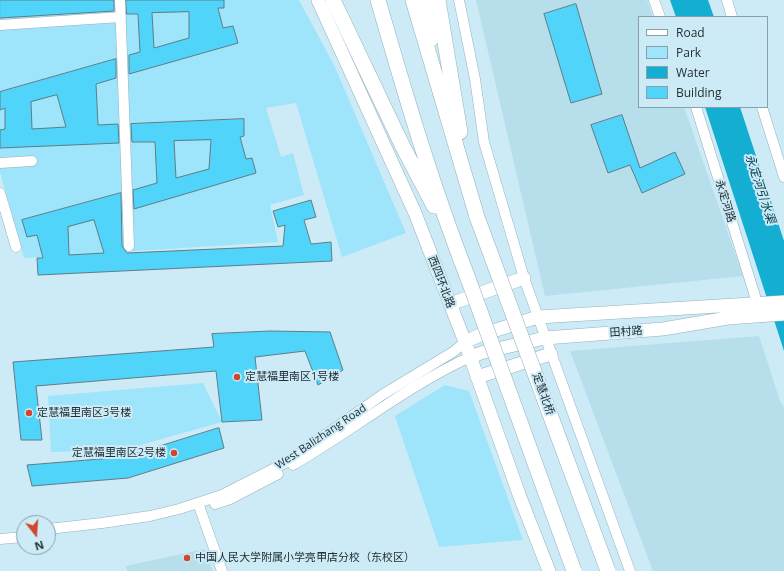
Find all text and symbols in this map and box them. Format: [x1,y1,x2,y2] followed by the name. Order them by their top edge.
[638,16,768,108] legend
[676,24,705,41] text: Road
[676,44,701,61] text: Park
[676,64,710,81] text: Water
[676,84,721,101] text: Building
[742,153,778,225] water label: 永定河引水渠
[712,178,738,224] street label: 永定河路
[425,254,457,310] street label: 西四环北路
[609,324,643,340] street label: 田村路
[245,370,339,384] place label: 定慧福里南区1号楼
[529,371,557,417] street label: 定慧北桥
[232,372,242,382] marker: 定慧福里南区1号楼
[273,402,369,472] street label: West Balizhang Road
[37,406,131,420] place label: 定慧福里南区3号楼
[24,408,34,418] marker: 定慧福里南区3号楼
[72,446,166,460] place label: 定慧福里南区2号楼
[169,448,179,458] marker: 定慧福里南区2号楼
[16,515,56,555] north arrow
[33,538,46,554] text: N
[195,551,415,565] place label: 中国人民大学附属小学亮甲店分校（东校区）
[182,553,192,563] marker: 中国人民大学附属小学亮甲店分校（东校区）

